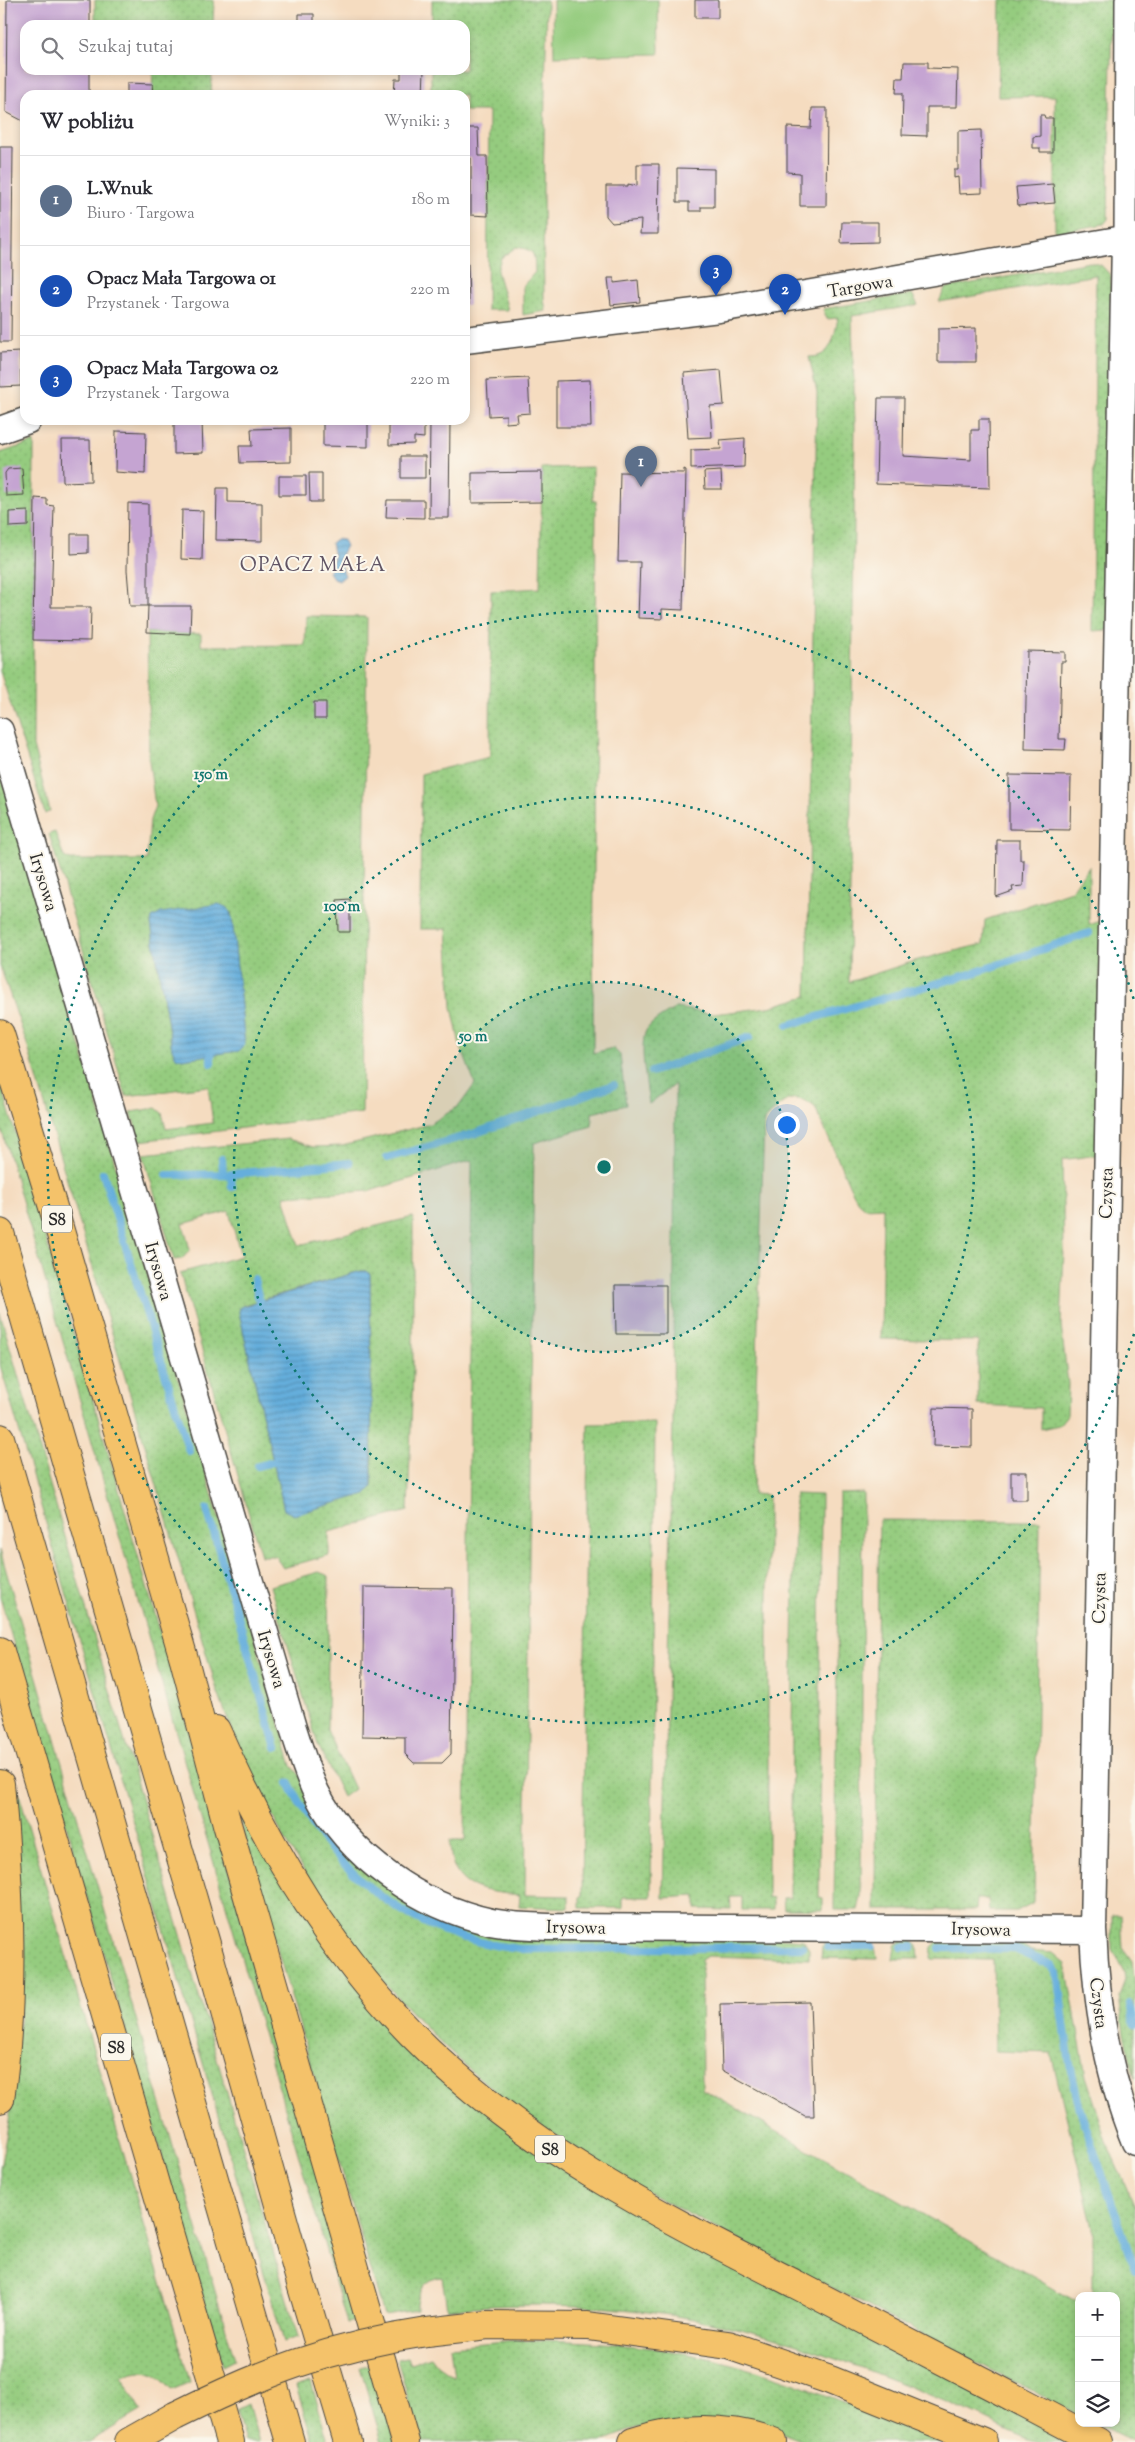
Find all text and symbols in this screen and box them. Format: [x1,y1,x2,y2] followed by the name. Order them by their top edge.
[20,20,470,75] search box
[38,34,66,62] icon: search
[78,34,173,61] text: Szukaj tutaj
[40,108,134,138] text: W pobliżu
[384,111,450,134] text: Wyniki: 3
[87,176,153,203] text: L.Wnuk
[53,189,59,212] text: 1
[411,189,450,212] text: 180 m
[87,203,195,226] text: Biuro · Targowa
[700,255,732,296] pin: 3
[87,266,276,293] text: Opacz Mała Targowa 01
[826,269,895,306] street label: Targowa
[769,274,801,315] pin: 2
[52,279,60,302] text: 2
[410,279,450,302] text: 220 m
[87,293,230,316] text: Przystanek · Targowa
[87,356,278,383] text: Opacz Mała Targowa 02
[53,369,59,392] text: 3
[410,369,450,392] text: 220 m
[87,383,230,406] text: Przystanek · Targowa
[625,446,657,487] pin: 1
[240,552,386,581] district label: OPACZ MAŁA
[194,765,228,786] text: 150 m
[21,850,63,915] street label: Irysowa
[324,897,361,918] text: 100 m
[458,1027,488,1048] text: 50 m
[774,1112,800,1138] your location
[595,1158,613,1176] centre of rings
[1095,1167,1121,1219] street label: Czysta
[42,1206,72,1232] road number: S8
[136,1239,178,1304] street label: Irysowa
[1088,1572,1114,1624] street label: Czysta
[249,1627,291,1692] street label: Irysowa
[546,1915,606,1943] street label: Irysowa
[951,1917,1011,1945] street label: Irysowa
[1081,1976,1113,2030] street label: Czysta
[101,2034,131,2060] road number: S8
[535,2136,565,2162] road number: S8
[1075,2292,1120,2427] map controls
[1075,2292,1120,2337] button: +
[1075,2337,1120,2382] button: −
[1075,2382,1120,2427] button: layers

